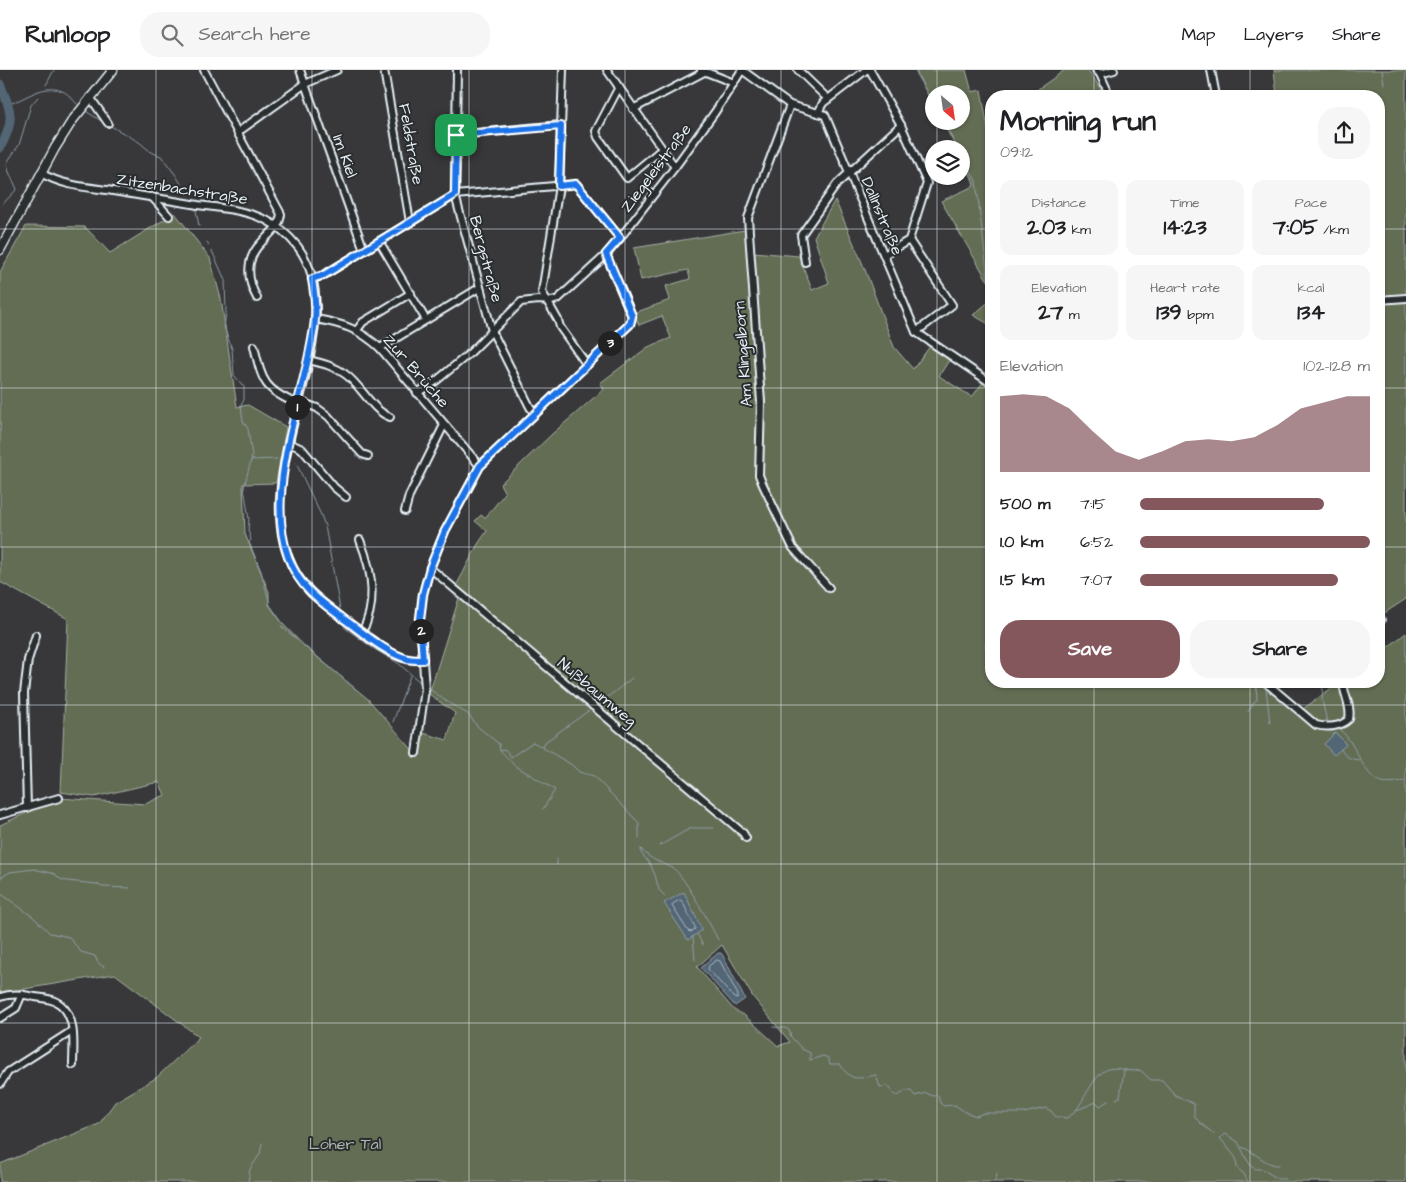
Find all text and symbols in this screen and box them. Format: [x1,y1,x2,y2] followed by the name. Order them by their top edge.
[140,12,490,57] search box
[25,18,110,52] text: Runloop
[158,21,186,49] icon: search
[198,21,311,48] text: Search here
[1181,22,1215,47] text: Map
[1243,22,1304,47] text: Layers
[1332,22,1381,47] text: Share
[925,85,970,130] north arrow
[925,85,970,185] map controls
[393,102,429,187] street label: Feldstraße
[1000,102,1156,141] text: Morning run
[1318,107,1370,159] button: share
[435,114,477,156] pin
[615,119,698,217] street label: Ziegeleistraße
[442,121,470,149] icon: arrive
[327,131,363,181] street label: Im Kiel
[925,140,970,185] button: layers
[1000,141,1033,163] text: 09:12
[115,168,250,210] street label: Zitzenbachstraße
[856,173,908,259] street label: Dallnstraße
[1032,193,1086,213] text: Distance
[1170,193,1200,213] text: Time
[1295,193,1327,213] text: Pace
[463,213,508,305] street label: Bergstraße
[1027,213,1066,242] text: 2.03
[1163,213,1207,242] text: 14:23
[1273,213,1318,242] text: 7:05
[1066,220,1091,240] text: km
[1318,220,1349,240] text: /km
[1031,278,1087,298] text: Elevation
[1150,278,1220,298] text: Heart rate
[1298,278,1324,298] text: kcal
[1038,298,1063,327] text: 27
[1156,298,1182,327] text: 139
[1297,298,1325,327] text: 134
[728,300,759,408] street label: Am Klingelborn
[1063,305,1080,325] text: m
[1182,305,1214,325] text: bpm
[378,329,454,413] street label: Zur Brüche
[598,330,622,356] pin: 3
[607,333,614,353] text: 3
[1000,355,1063,377] text: Elevation
[1303,355,1370,377] text: 102–128 m
[284,394,310,420] pin: 1
[297,397,298,417] text: 1
[1000,493,1050,515] text: 500 m
[1080,493,1106,515] text: 7:15
[1000,531,1043,553] text: 1.0 km
[1080,531,1113,553] text: 6:52
[1000,569,1044,591] text: 1.5 km
[1080,569,1112,591] text: 7:07
[408,618,434,644] pin: 2
[1000,620,1180,678] button: Save
[1190,620,1370,678] button: Share
[417,621,426,641] text: 2
[552,652,641,732] street label: Nußbaumweg
[309,1133,381,1155] park label: Loher Tal

